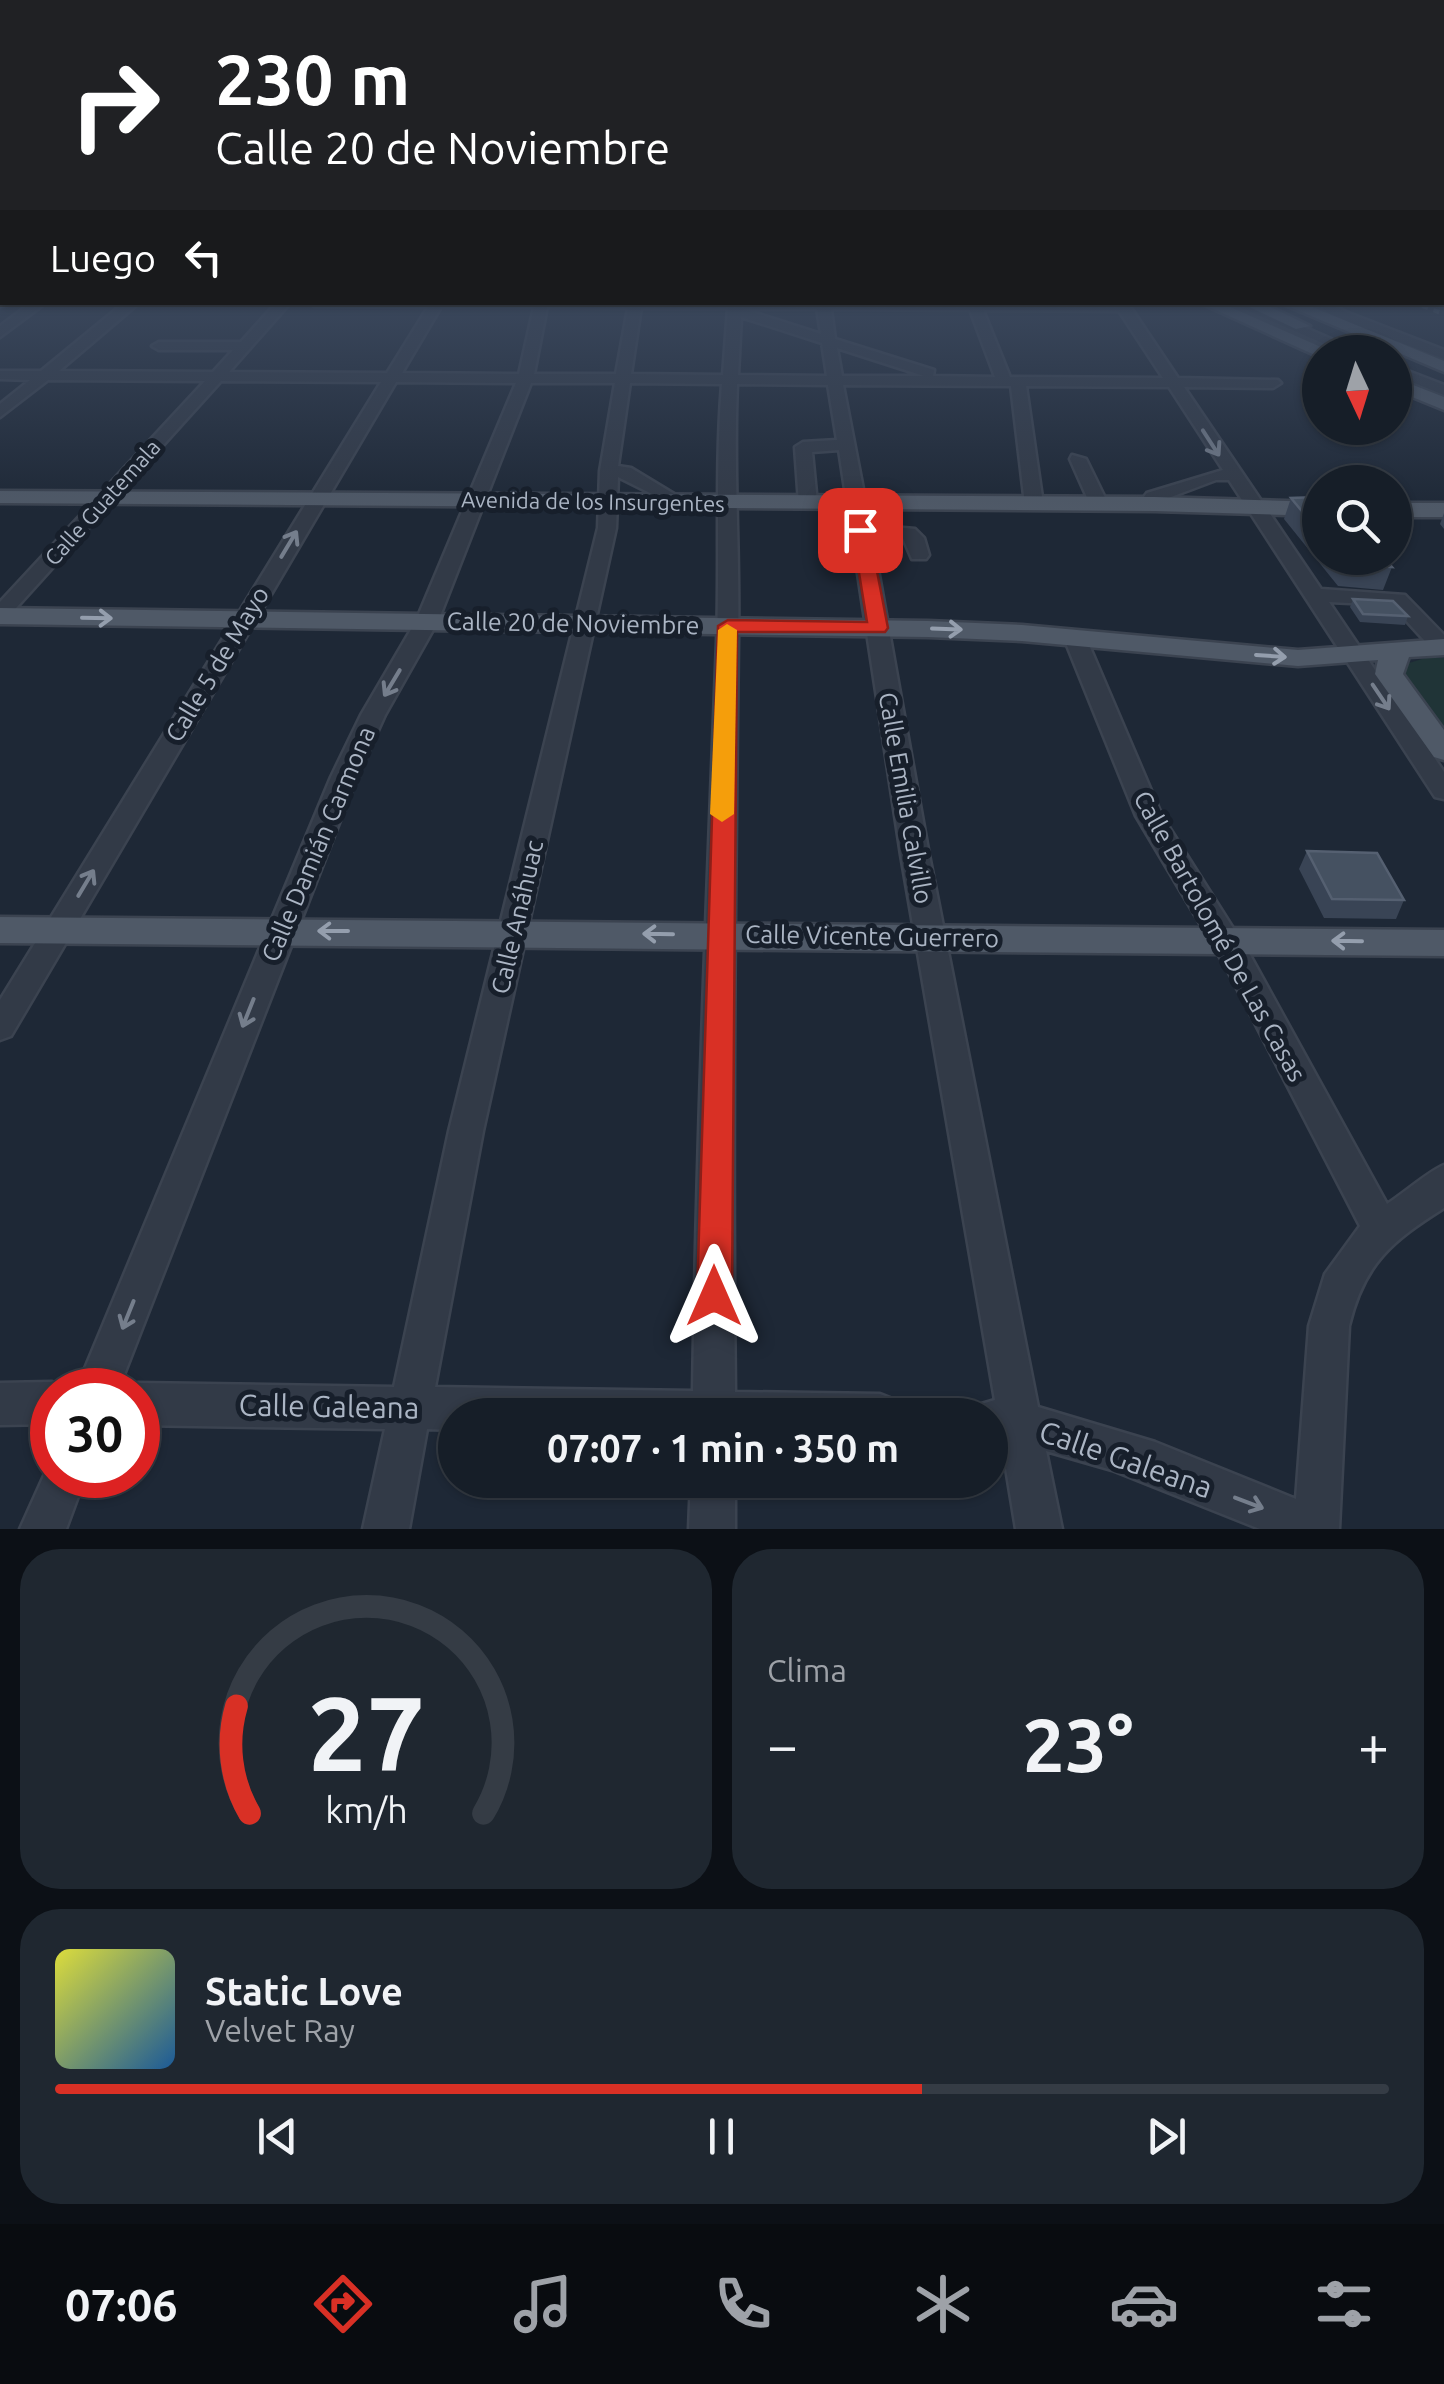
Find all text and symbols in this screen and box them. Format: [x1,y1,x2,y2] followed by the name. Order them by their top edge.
[50,40,180,170] icon: right
[215,40,410,118] text: 230 m
[215,122,670,173] text: Calle 20 de Noviembre
[176,230,231,285] icon: left
[50,237,156,279] text: Luego
[1302,335,1412,445] north arrow
[1302,335,1412,575] map controls
[1201,428,1222,457] one-way arrow
[39,434,165,570] street label: Calle Guatemala
[1302,465,1412,575] button: search
[461,486,725,516] street label: Avenida de los Insurgentes
[818,488,903,573] pin
[833,503,888,558] icon: arrive
[279,530,299,559] one-way arrow
[160,581,274,747] street label: Calle 5 de Mayo
[446,607,700,639] street label: Calle 20 de Noviembre
[81,608,113,627] one-way arrow
[931,620,963,639] one-way arrow
[1255,647,1287,666] one-way arrow
[382,668,402,697] one-way arrow
[1370,683,1391,711] one-way arrow
[874,690,938,906] street label: Calle Emilia Calvillo
[256,722,380,966] street label: Calle Damián Carmona
[1128,786,1312,1086] street label: Calle Bartolomé De Las Casas
[486,837,548,997] street label: Calle Anáhuac
[75,869,96,898] one-way arrow
[745,920,999,952] street label: Calle Vicente Guerrero
[318,922,350,940] one-way arrow
[643,924,675,943] one-way arrow
[1331,932,1364,950] one-way arrow
[238,997,256,1027] one-way arrow
[662,1244,766,1348] position arrow
[117,1299,135,1329] one-way arrow
[30,1368,160,1498] speed limit sign: 30
[238,1387,420,1425] street label: Calle Galeana
[1035,1414,1217,1504] street label: Calle Galeana
[547,1427,899,1469] text: 07:07 · 1 min · 350 m
[1233,1495,1263,1513] one-way arrow
[767,1652,847,1688] text: Clima
[307,1674,425,1791] text: 27
[1022,1702,1134,1786] text: 23°
[767,1714,798,1775] text: −
[1358,1714,1389,1775] text: +
[325,1790,407,1830] text: km/h
[205,1970,403,2012] text: Static Love
[205,2012,355,2048] text: Velvet Ray
[250,2109,305,2164] icon: previous
[694,2109,749,2164] icon: pause
[1139,2109,1194,2164] icon: next
[308,2269,378,2339] icon: directions
[508,2269,578,2339] icon: music
[708,2269,778,2339] icon: phone
[908,2269,978,2339] icon: climate
[1109,2269,1179,2339] icon: car
[1309,2269,1379,2339] icon: filters
[65,2279,178,2330] text: 07:06

